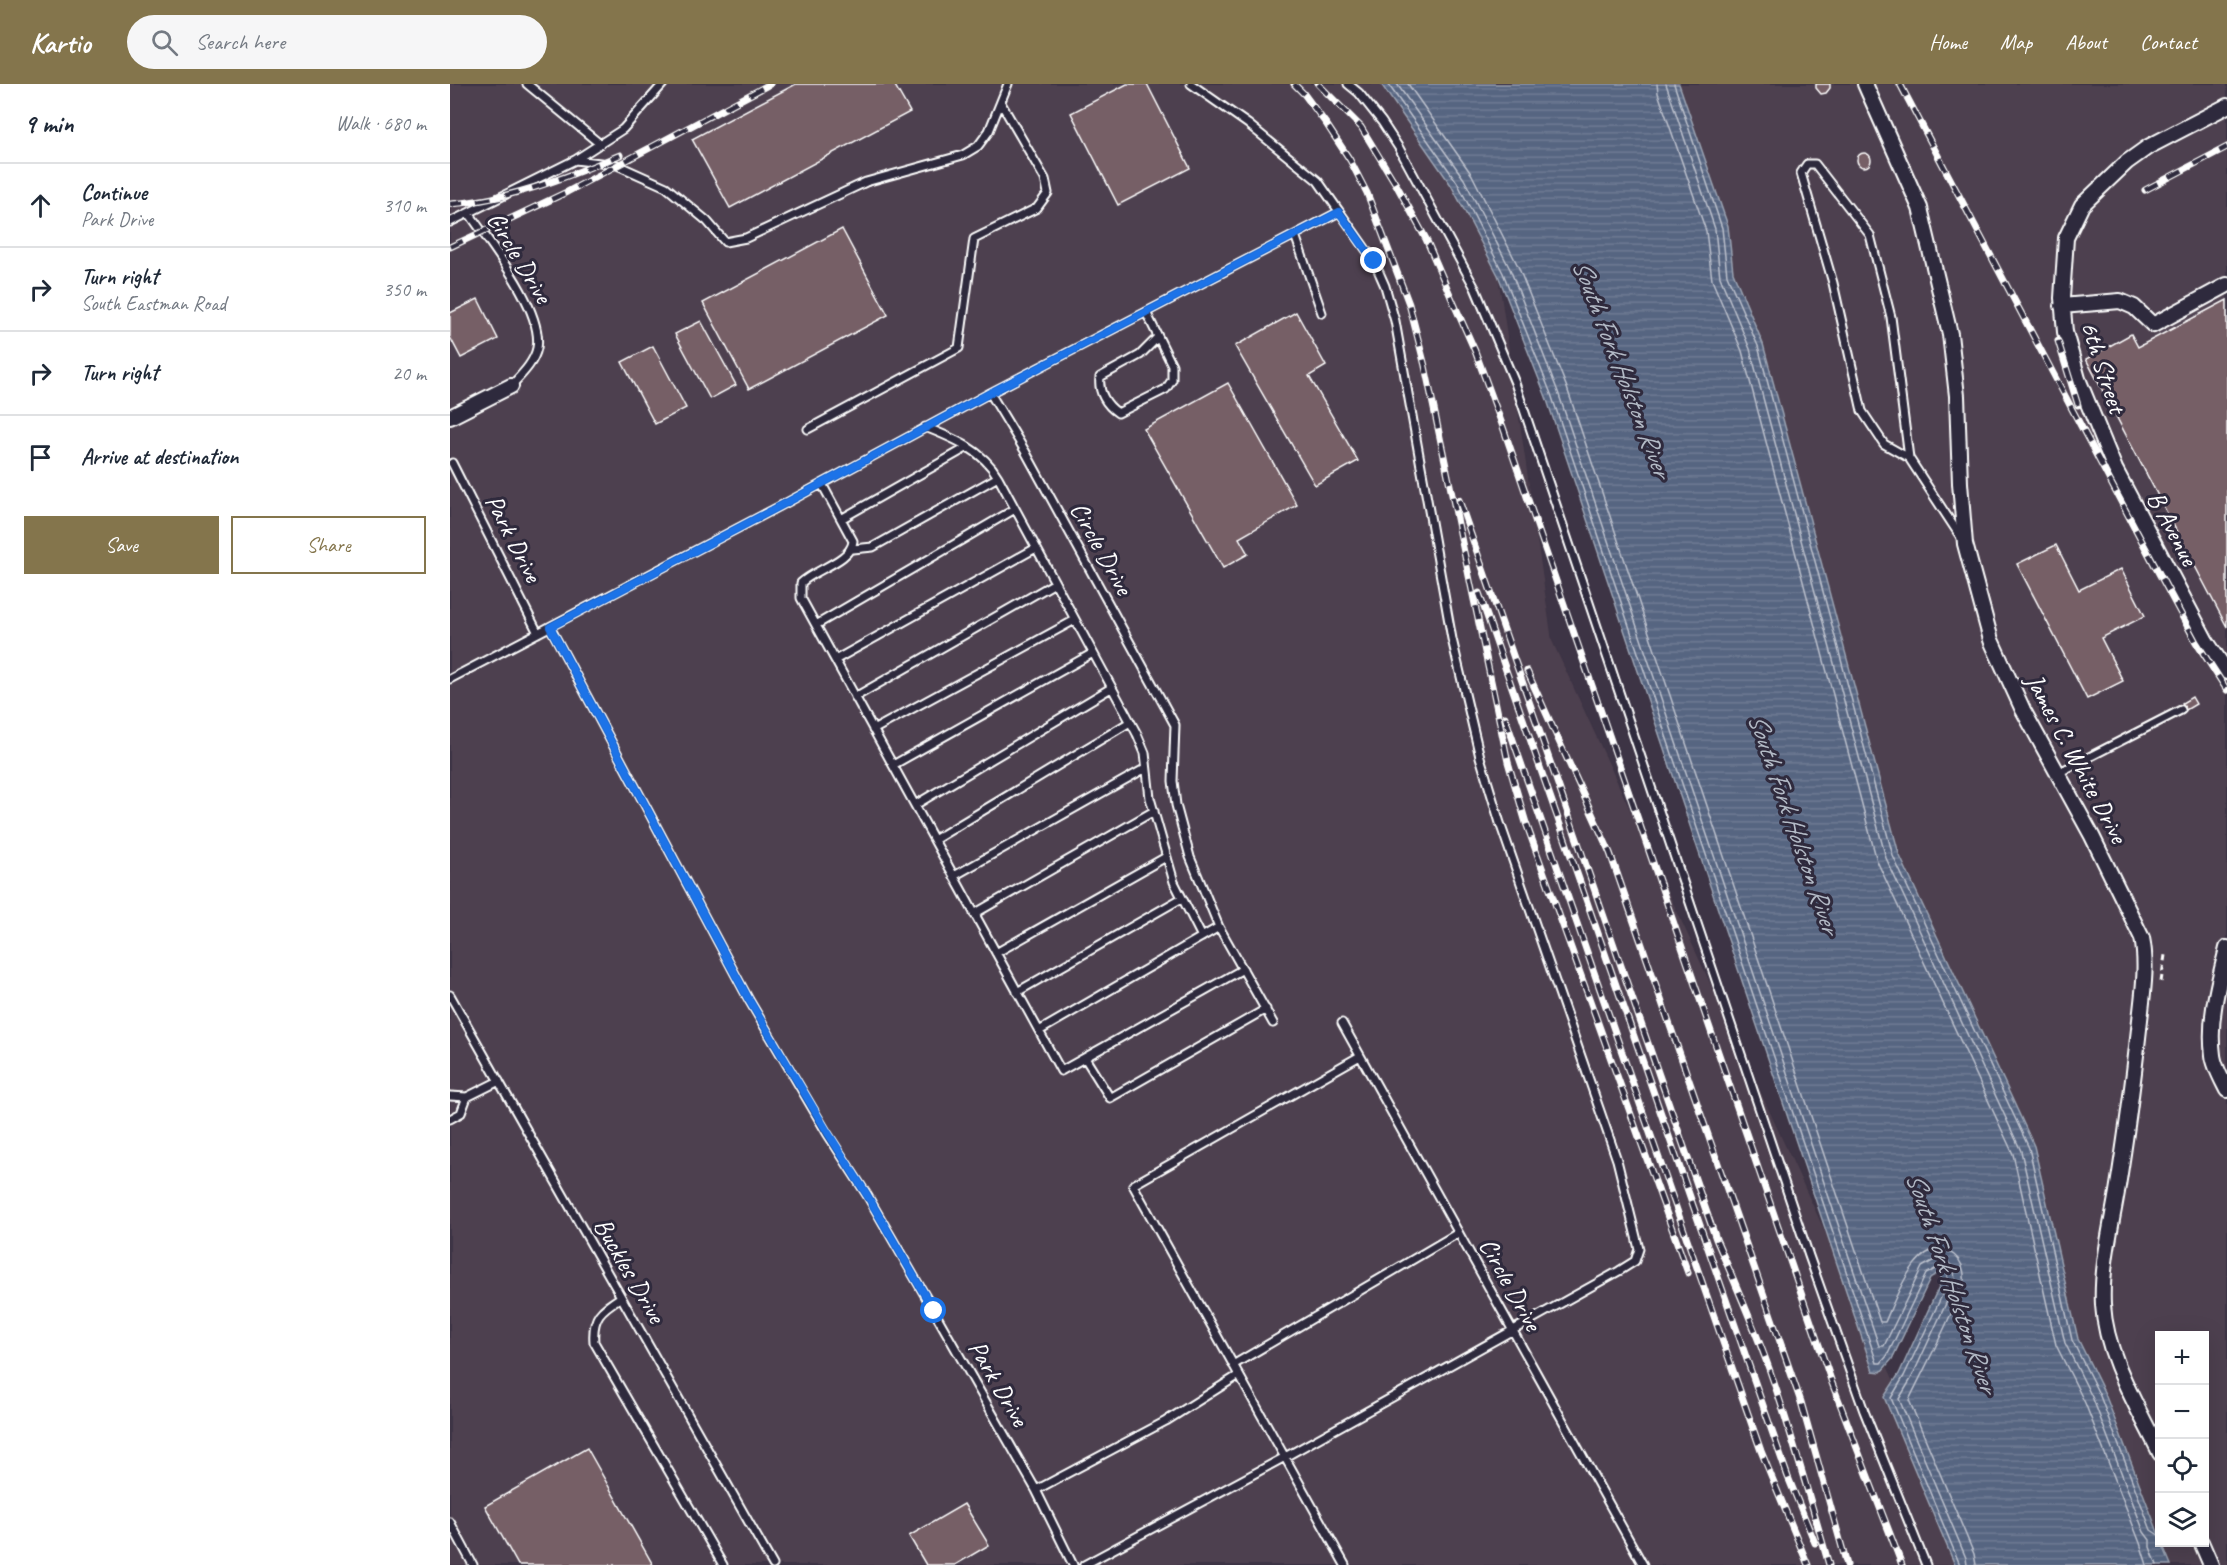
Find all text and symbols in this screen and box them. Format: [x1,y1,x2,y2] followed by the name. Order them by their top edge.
[127,15,547,69] search box
[30,25,91,60] text: Kartio
[148,26,181,59] icon: search
[196,28,285,56] text: Search here
[1929,29,1967,55] text: Home
[2000,29,2032,55] text: Map
[2065,29,2107,55] text: About
[2140,29,2197,55] text: Contact
[24,107,74,140] text: 9 min
[336,111,426,136] text: Walk · 680 m
[81,179,147,207] text: Continue
[24,189,57,222] icon: ahead
[383,193,426,218] text: 310 m
[479,205,561,311] street label: Circle Drive
[81,207,153,232] text: Park Drive
[1360,247,1386,273] route end
[1565,254,1681,486] water label: South Fork Holston River
[81,263,158,291] text: Turn right
[24,273,57,306] icon: right
[383,277,426,302] text: 350 m
[81,291,226,316] text: South Eastman Road
[2073,317,2135,419] street label: 6th Street
[24,357,57,390] icon: right
[81,359,158,387] text: Turn right
[392,361,426,386] text: 20 m
[24,441,57,474] icon: arrive
[81,443,238,471] text: Arrive at destination
[2139,485,2207,572] street label: B Avenue
[478,489,550,589] street label: Park Drive
[1063,496,1142,603] street label: Circle Drive
[24,516,219,574] button: Save
[231,516,426,574] button: Share
[2017,666,2136,851] street label: James C. White Drive
[1740,709,1849,942] water label: South Fork Holston River
[1898,1168,2007,1401] water label: South Fork Holston River
[586,1212,674,1331] street label: Buckles Drive
[1472,1232,1551,1339] street label: Circle Drive
[920,1297,946,1323] route start
[2155,1331,2209,1547] map controls
[2155,1331,2209,1385] button: +
[961,1334,1037,1433] street label: Park Drive
[2155,1385,2209,1439] button: −
[2155,1439,2209,1493] button: locate
[2155,1493,2209,1547] button: layers

